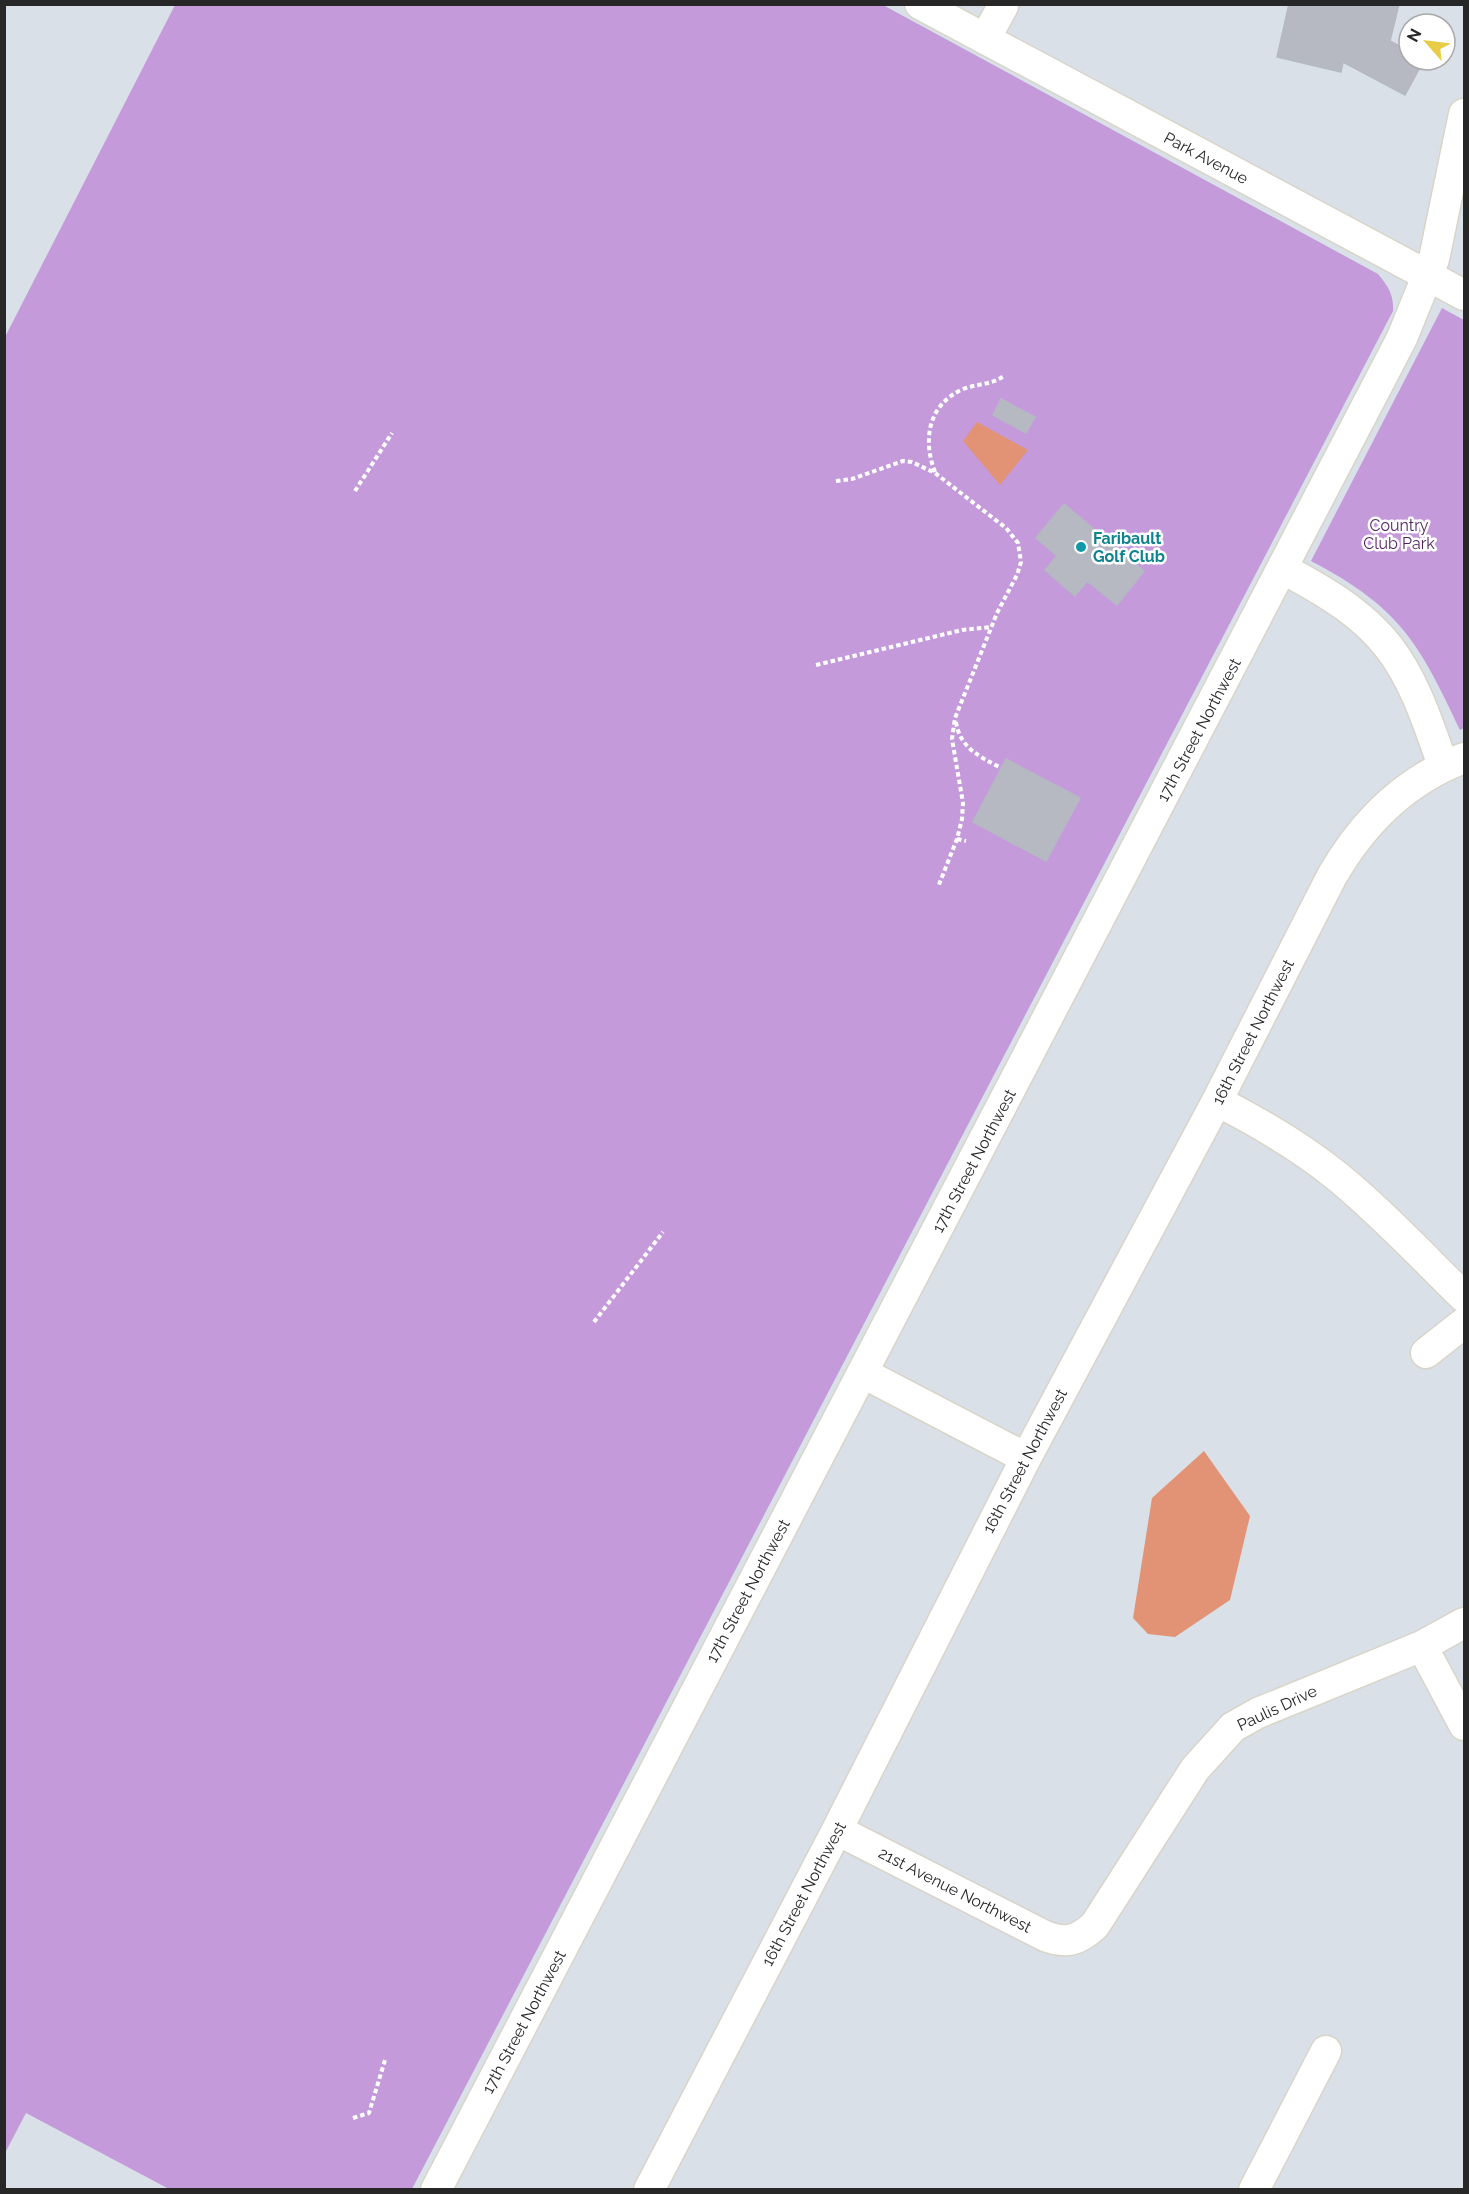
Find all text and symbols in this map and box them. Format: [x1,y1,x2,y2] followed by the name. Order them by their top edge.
[1397,12,1457,72] north arrow
[1403,25,1425,45] text: N
[1161,128,1251,188] street label: Park Avenue
[1363,516,1435,553] park label: Country Club Park
[1093,529,1165,566] place label: Faribault Golf Club
[1074,540,1088,554] marker: Faribault Golf Club
[1153,655,1245,805] street label: 17th Street Northwest
[1208,956,1298,1108] street label: 16th Street Northwest
[928,1086,1020,1236] street label: 17th Street Northwest
[979,1385,1071,1536] street label: 16th Street Northwest
[702,1516,794,1666] street label: 17th Street Northwest
[1234,1681,1320,1735] street label: Paulis Drive
[758,1818,850,1969] street label: 16th Street Northwest
[875,1843,1035,1937] street label: 21st Avenue Northwest
[478,1947,570,2097] street label: 17th Street Northwest

